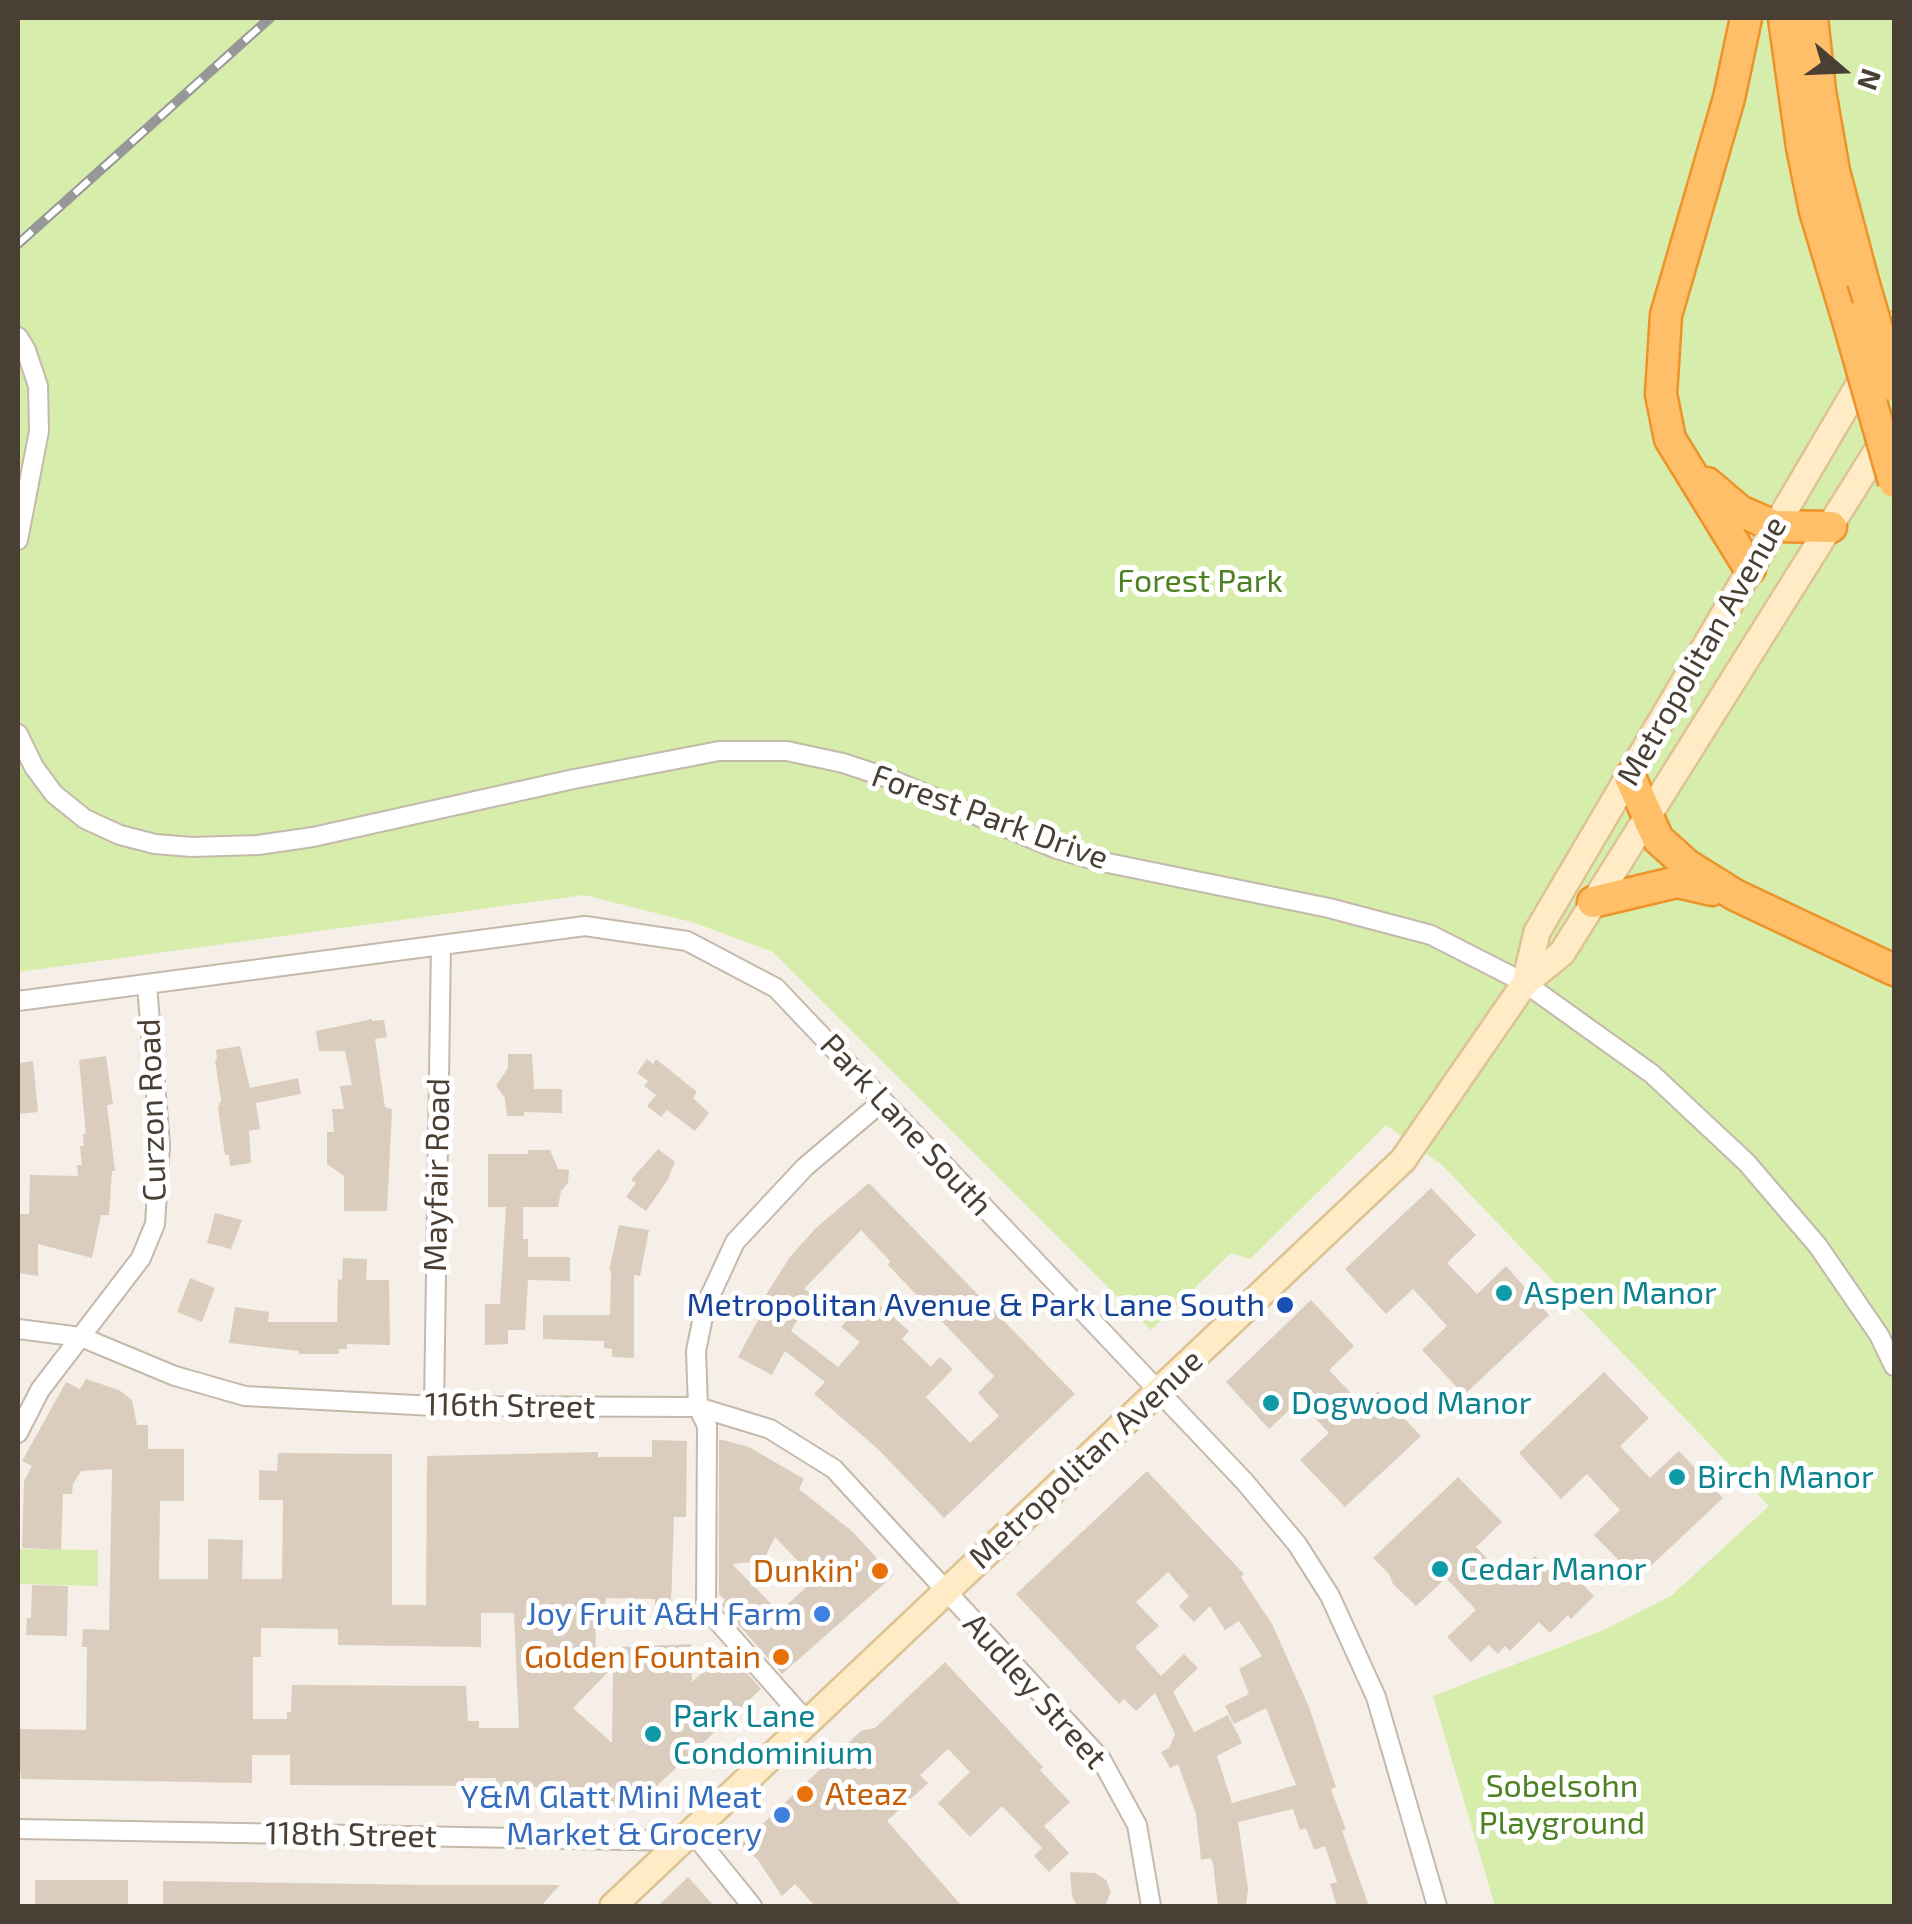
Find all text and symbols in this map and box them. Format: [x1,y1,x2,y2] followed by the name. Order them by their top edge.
[1792,20,1892,120] north arrow
[1851,65,1890,95] text: N
[1609,509,1795,793] street label: Metropolitan Avenue
[1117,562,1283,600] park label: Forest Park
[867,756,1113,878] street label: Forest Park Drive
[130,1018,174,1202] street label: Curzon Road
[812,1026,1000,1224] street label: Park Lane South
[416,1078,458,1272] street label: Mayfair Road
[1524,1274,1717,1312] place label: Aspen Manor
[1493,1282,1515,1304] marker: Aspen Manor
[686,1286,1265,1324] place label: Metropolitan Avenue & Park Lane South
[1274,1294,1296,1316] marker: Metropolitan Avenue & Park Lane South
[961,1341,1211,1577] street label: Metropolitan Avenue
[1291,1384,1532,1422] place label: Dogwood Manor
[424,1385,596,1427] street label: 116th Street
[1260,1392,1282,1414] marker: Dogwood Manor
[1697,1458,1874,1496] place label: Birch Manor
[1666,1466,1688,1488] marker: Birch Manor
[1460,1550,1647,1588] place label: Cedar Manor
[753,1552,860,1590] place label: Dunkin'
[1429,1558,1451,1580] marker: Cedar Manor
[869,1560,891,1582] marker: Dunkin'
[526,1595,802,1633] place label: Joy Fruit A&H Farm
[811,1603,833,1625] marker: Joy Fruit A&H Farm
[955,1605,1115,1777] street label: Audley Street
[524,1638,761,1676] place label: Golden Fountain
[770,1646,792,1668] marker: Golden Fountain
[673,1697,873,1772] place label: Park Lane Condominium
[642,1723,664,1745] marker: Park Lane Condominium
[1479,1767,1645,1842] park label: Sobelsohn Playground
[825,1775,908,1813] place label: Ateaz
[461,1778,762,1853] place label: Y&M Glatt Mini Meat Market & Grocery
[794,1783,816,1805] marker: Ateaz
[771,1804,793,1826] marker: Y&M Glatt Mini Meat Market & Grocery
[265,1814,437,1856] street label: 118th Street

